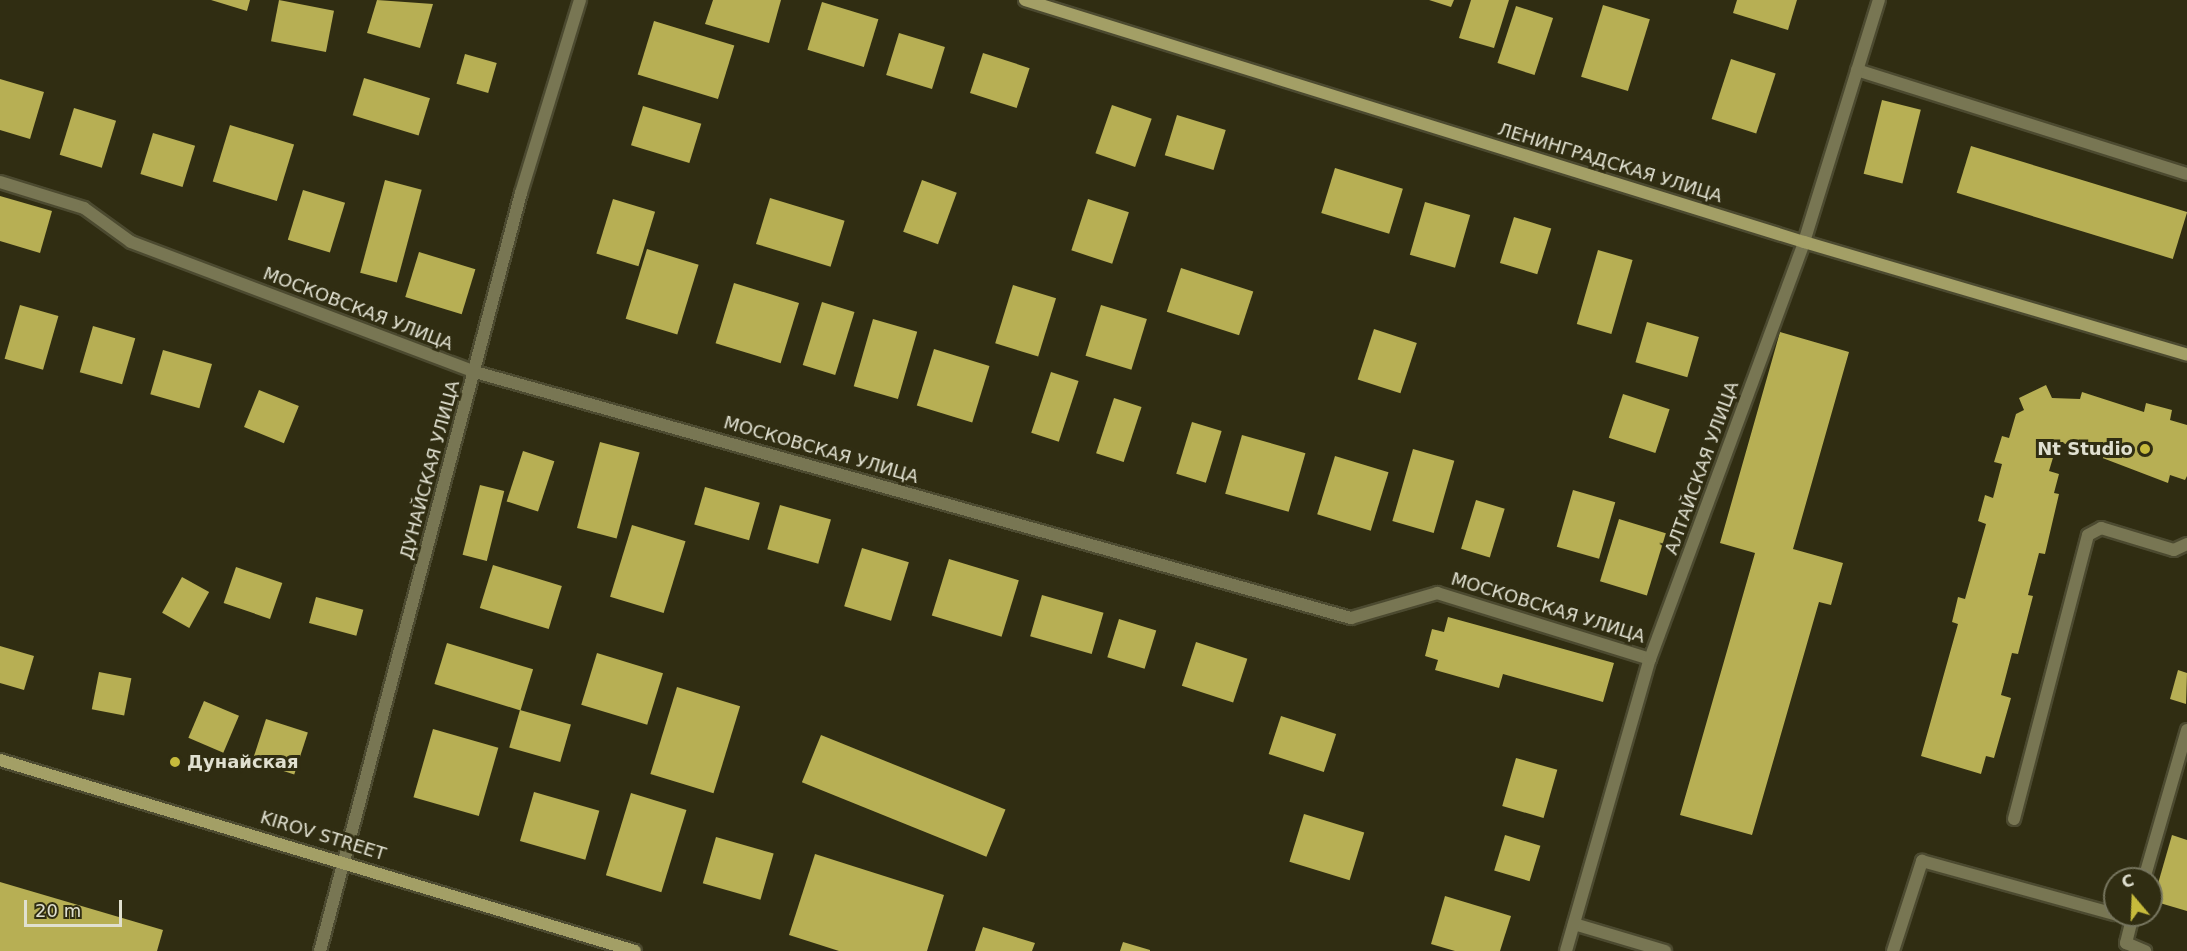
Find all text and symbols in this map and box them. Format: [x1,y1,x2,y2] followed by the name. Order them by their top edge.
[1495,118,1725,208] street label: ЛЕНИНГРАДСКАЯ УЛИЦА
[260,263,456,355] street label: МОСКОВСКАЯ УЛИЦА
[396,378,464,562] street label: ДУНАЙСКАЯ УЛИЦА
[1661,378,1743,558] street label: АЛТАЙСКАЯ УЛИЦА
[721,412,921,488] street label: МОСКОВСКАЯ УЛИЦА
[2037,438,2133,460] place label: Nt Studio
[2138,442,2152,456] marker: Nt Studio
[1448,568,1648,648] street label: МОСКОВСКАЯ УЛИЦА
[187,751,299,773] place label: Дунайская
[168,755,182,769] marker: Дунайская
[258,807,388,865] street label: KIROV STREET
[2103,867,2163,927] north arrow
[2119,871,2136,892] text: С
[27,888,124,926] scale bar
[35,900,81,921] text: 20 m

